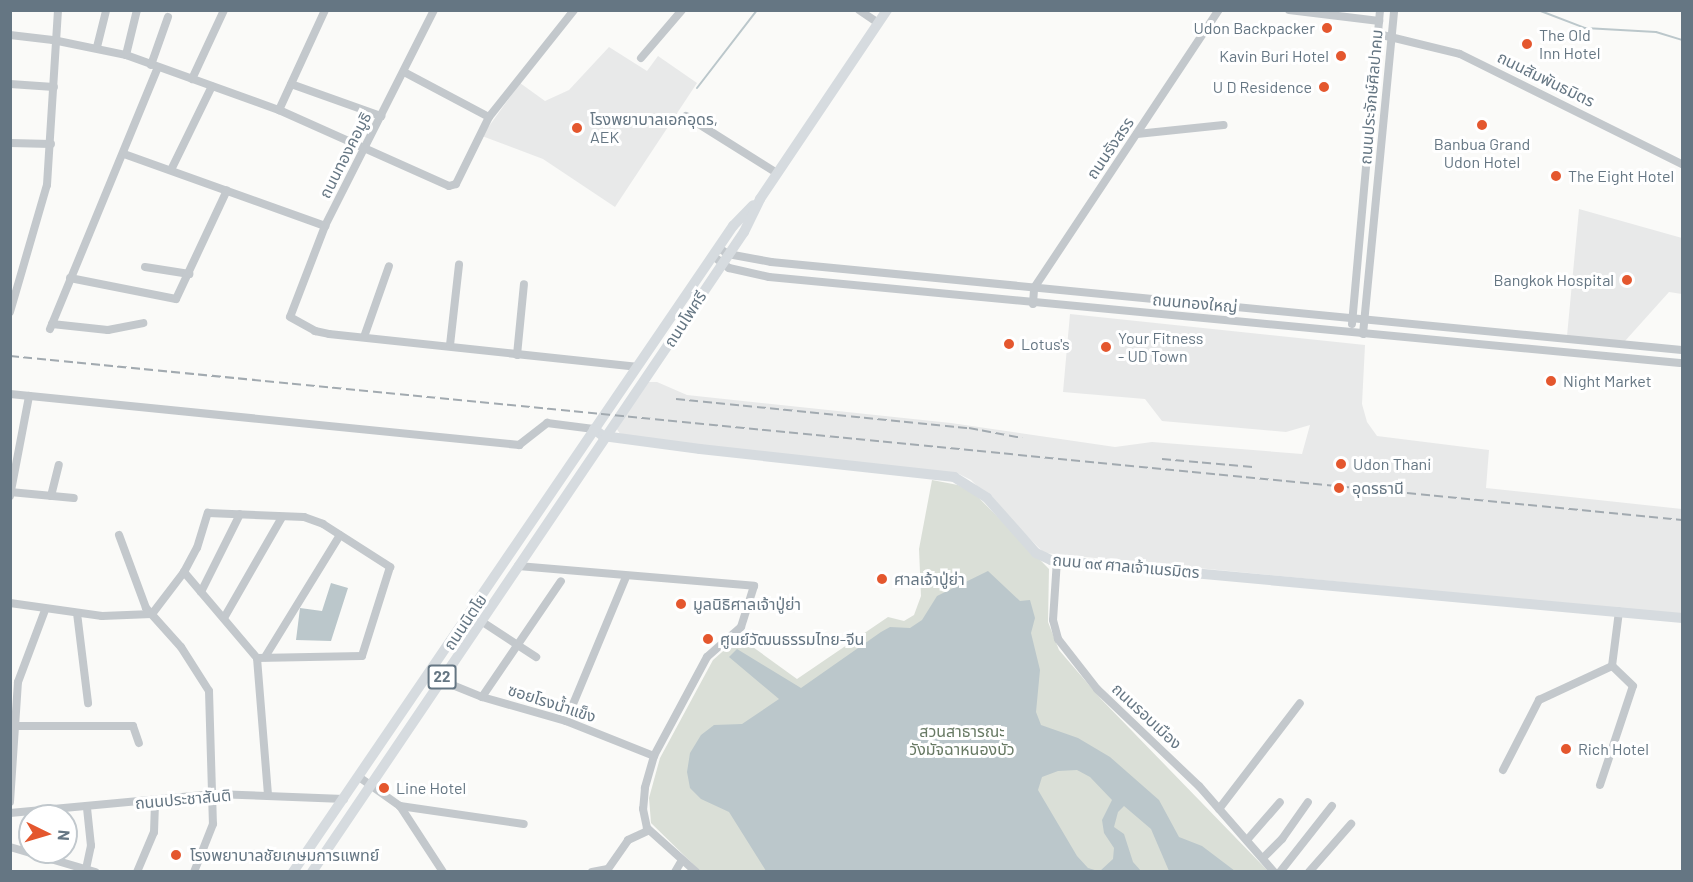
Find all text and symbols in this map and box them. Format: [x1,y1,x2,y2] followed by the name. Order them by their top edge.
[1194,18,1315,38] place label: Udon Backpacker
[1320,21,1334,35] marker: Udon Backpacker
[1539,25,1600,63] place label: The Old Inn Hotel
[1356,29,1386,165] street label: ถนนประจักษ์ศิลปาคม
[1520,37,1534,51] marker: The Old Inn Hotel
[1219,46,1329,66] place label: Kavin Buri Hotel
[1494,47,1598,111] street label: ถนนสัมพันธมิตร
[1334,49,1348,63] marker: Kavin Buri Hotel
[1213,77,1312,97] place label: U D Residence
[1317,80,1331,94] marker: U D Residence
[315,109,375,201] street label: ถนนทองคอมูธิ
[590,109,718,147] place label: โรงพยาบาลเอกอุดร, AEK
[1082,113,1138,183] street label: ถนนรังสรร
[1475,118,1489,132] marker: Banbua Grand Udon Hotel
[568,119,586,137] marker: โรงพยาบาลเอกอุดร, AEK
[1434,134,1530,172] place label: Banbua Grand Udon Hotel
[1568,166,1674,186] place label: The Eight Hotel
[1549,169,1563,183] marker: The Eight Hotel
[1494,270,1614,290] place label: Bangkok Hospital
[1618,271,1636,289] marker: Bangkok Hospital
[660,287,710,351] street label: ถนนโพศรี
[1152,290,1238,316] street label: ถนนทองใหญ่
[1118,328,1203,366] place label: Your Fitness - UD Town
[1021,334,1070,354] place label: Lotus's
[1002,337,1016,351] marker: Lotus's
[1099,340,1113,354] marker: Your Fitness - UD Town
[1563,371,1651,391] place label: Night Market
[1544,374,1558,388] marker: Night Market
[1353,454,1431,474] place label: Udon Thani
[1334,457,1348,471] marker: Udon Thani
[1352,478,1404,498] place label: อุดรธานี
[1330,479,1348,497] marker: อุดรธานี
[1052,550,1200,582] street label: ถนน ๓๙ ศาลเจ้าเนรมิตร
[894,569,965,589] place label: ศาลเจ้าปู่ย่า
[875,572,889,586] marker: ศาลเจ้าปู่ย่า
[439,590,491,654] street label: ถนนนิตโย
[693,594,801,614] place label: มูลนิธิศาลเจ้าปู่ย่า
[674,597,688,611] marker: มูลนิธิศาลเจ้าปู่ย่า
[720,629,864,649] place label: ศูนย์วัฒนธรรมไทย-จีน
[701,632,715,646] marker: ศูนย์วัฒนธรรมไทย-จีน
[427,665,457,689] road number: 22
[1108,679,1186,753] street label: ถนนรอบเมือง
[506,680,598,726] street label: ซอยโรงน้ำแข็ง
[909,721,1015,759] park label: สวนสาธารณะ วังมัจฉาหนองบัว
[1578,739,1649,759] place label: Rich Hotel
[1559,742,1573,756] marker: Rich Hotel
[396,778,466,798] place label: Line Hotel
[377,781,391,795] marker: Line Hotel
[134,785,232,813] street label: ถนนประชาสันติ
[18,804,78,864] north arrow
[55,829,74,842] text: N
[190,845,379,865] place label: โรงพยาบาลชัยเกษมการแพทย์
[167,846,185,864] marker: โรงพยาบาลชัยเกษมการแพทย์

